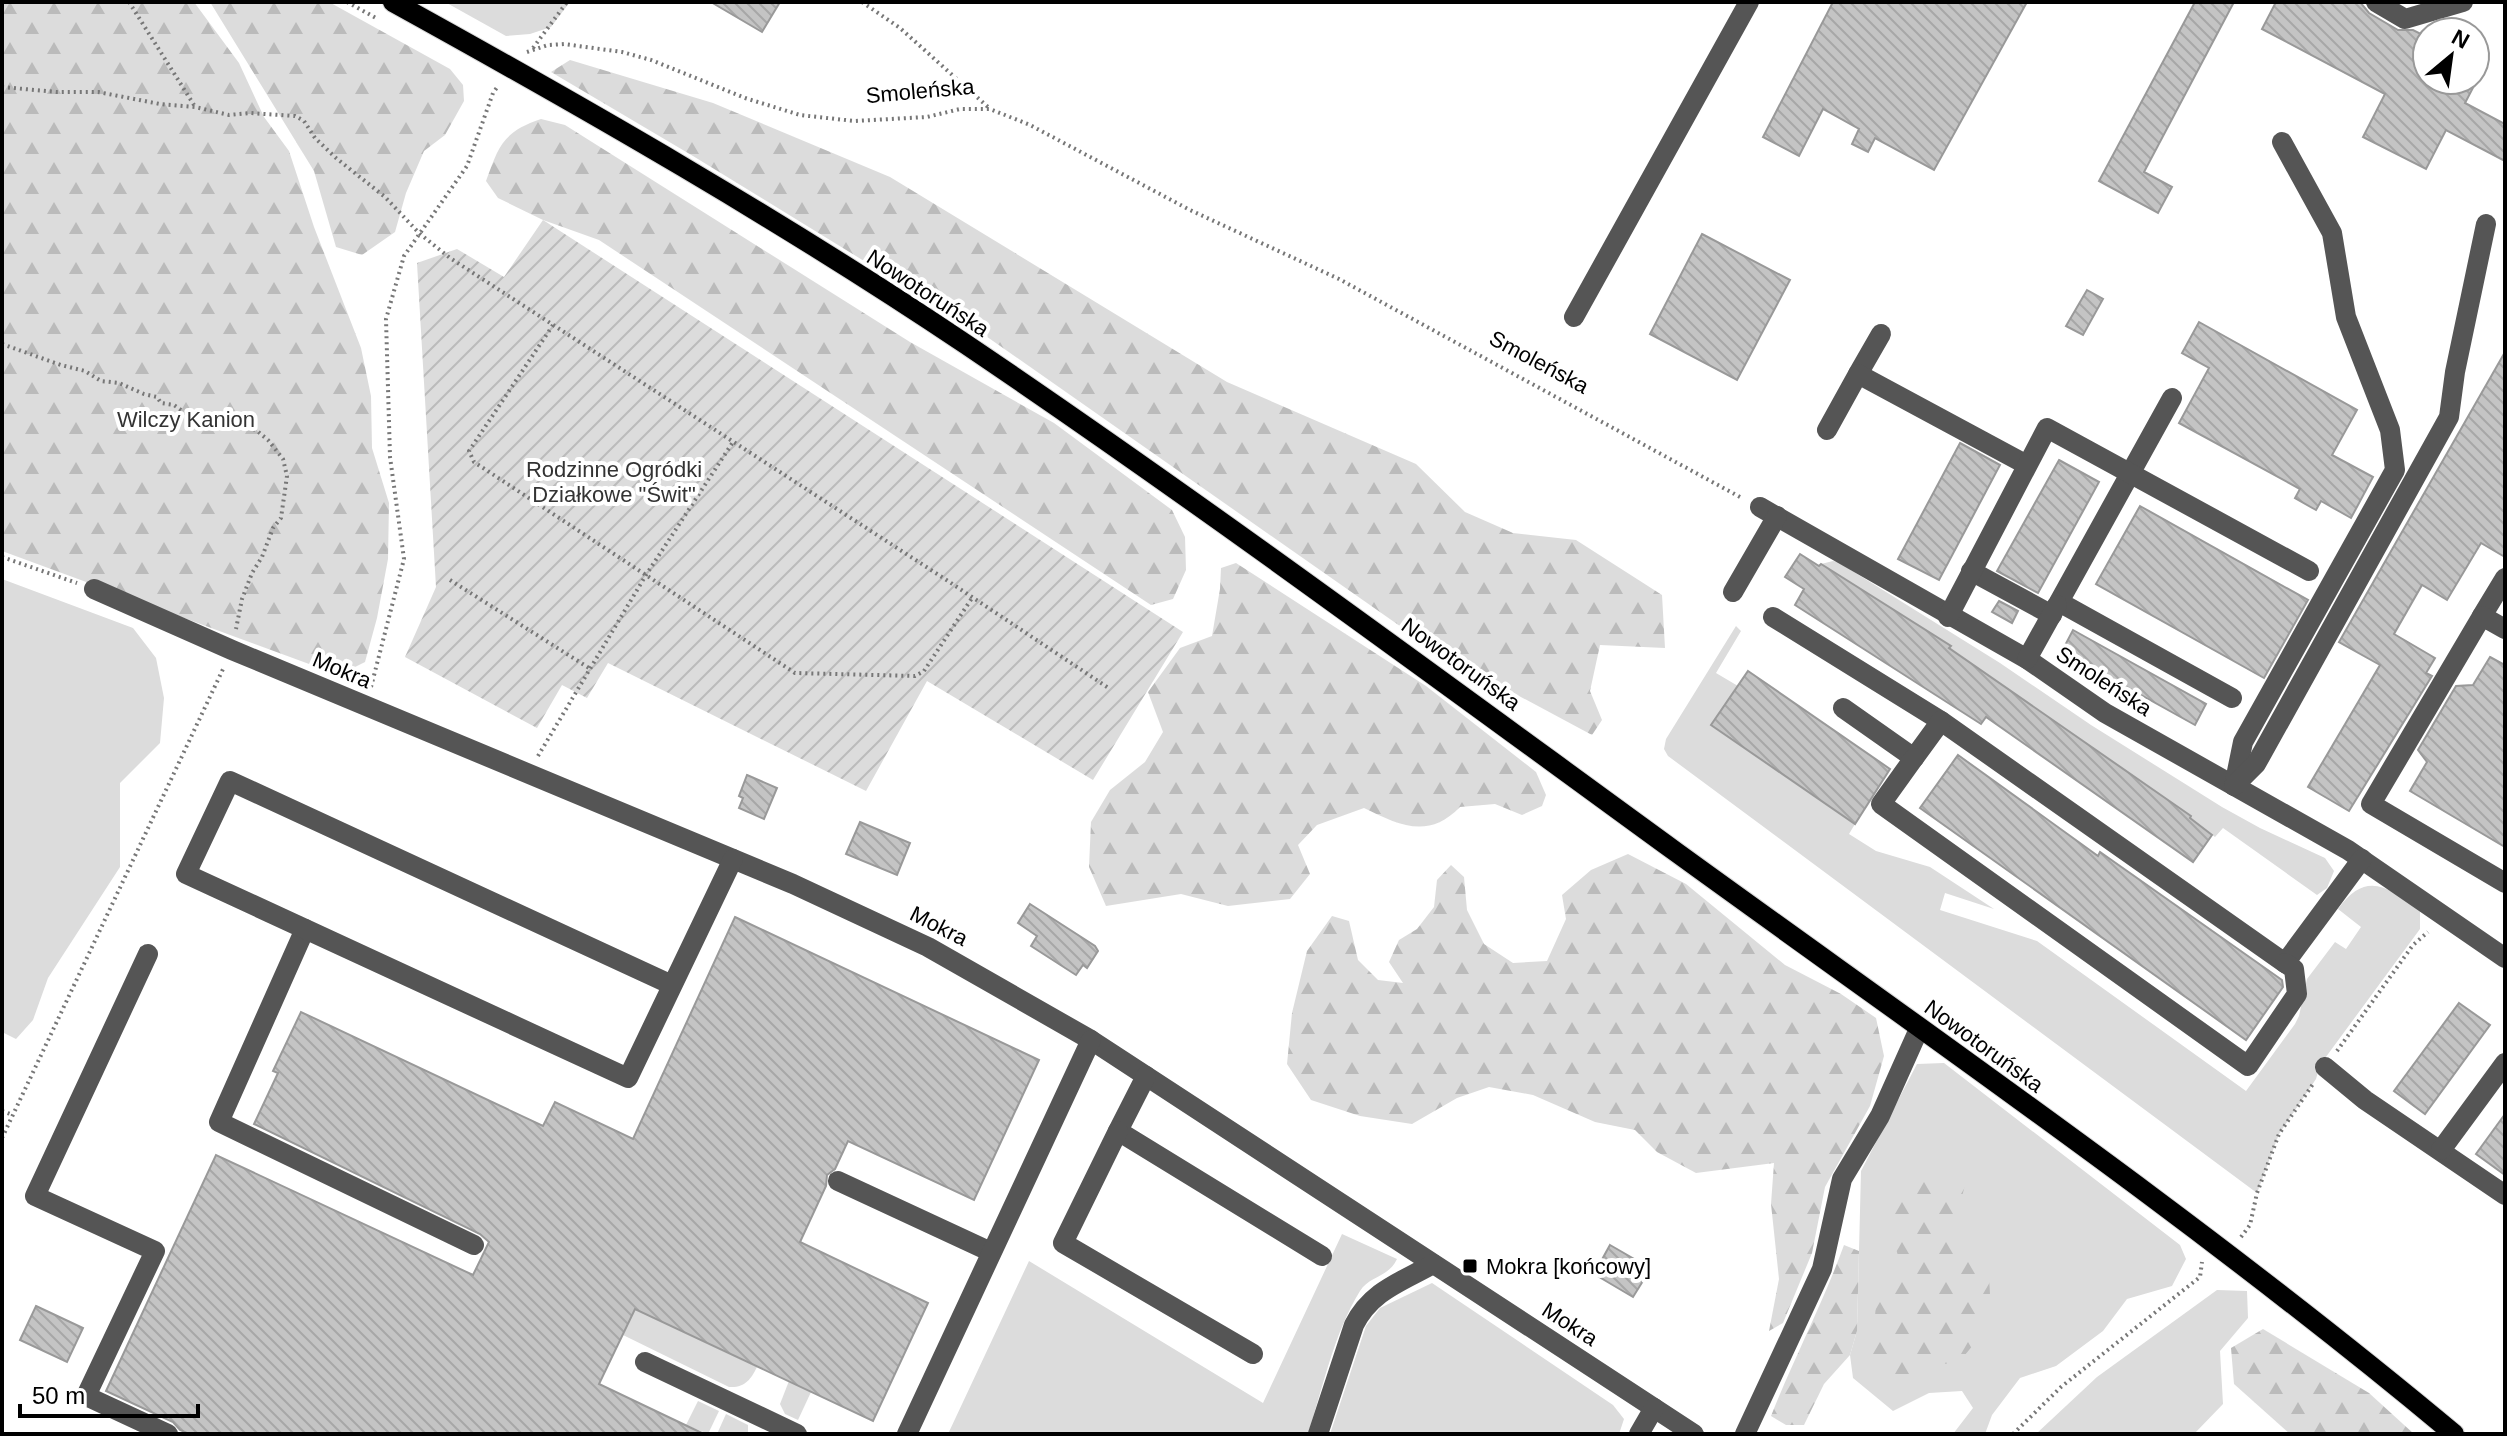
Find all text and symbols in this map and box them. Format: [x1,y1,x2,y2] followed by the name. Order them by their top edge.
[2411,16,2491,96] north arrow
[2447,24,2473,54] text: N
[865,74,976,108] street label: Smoleńska
[862,244,994,342] street label: Nowotoruńska
[1485,325,1594,399] street label: Smoleńska
[117,407,255,432] park label: Wilczy Kanion
[526,457,702,507] park label: Rodzinne Ogródki Działkowe "Świt"
[1397,613,1526,716] street label: Nowotoruńska
[2052,641,2157,722] street label: Smoleńska
[309,647,376,694] street label: Mokra
[906,901,973,951] street label: Mokra
[1920,995,2049,1098] street label: Nowotoruńska
[1486,1254,1651,1279] place label: Mokra [końcowy]
[1461,1257,1479,1275] marker: Mokra [końcowy]
[1538,1297,1603,1352] street label: Mokra
[20,1368,198,1418] scale bar
[32,1382,85,1409] text: 50 m

